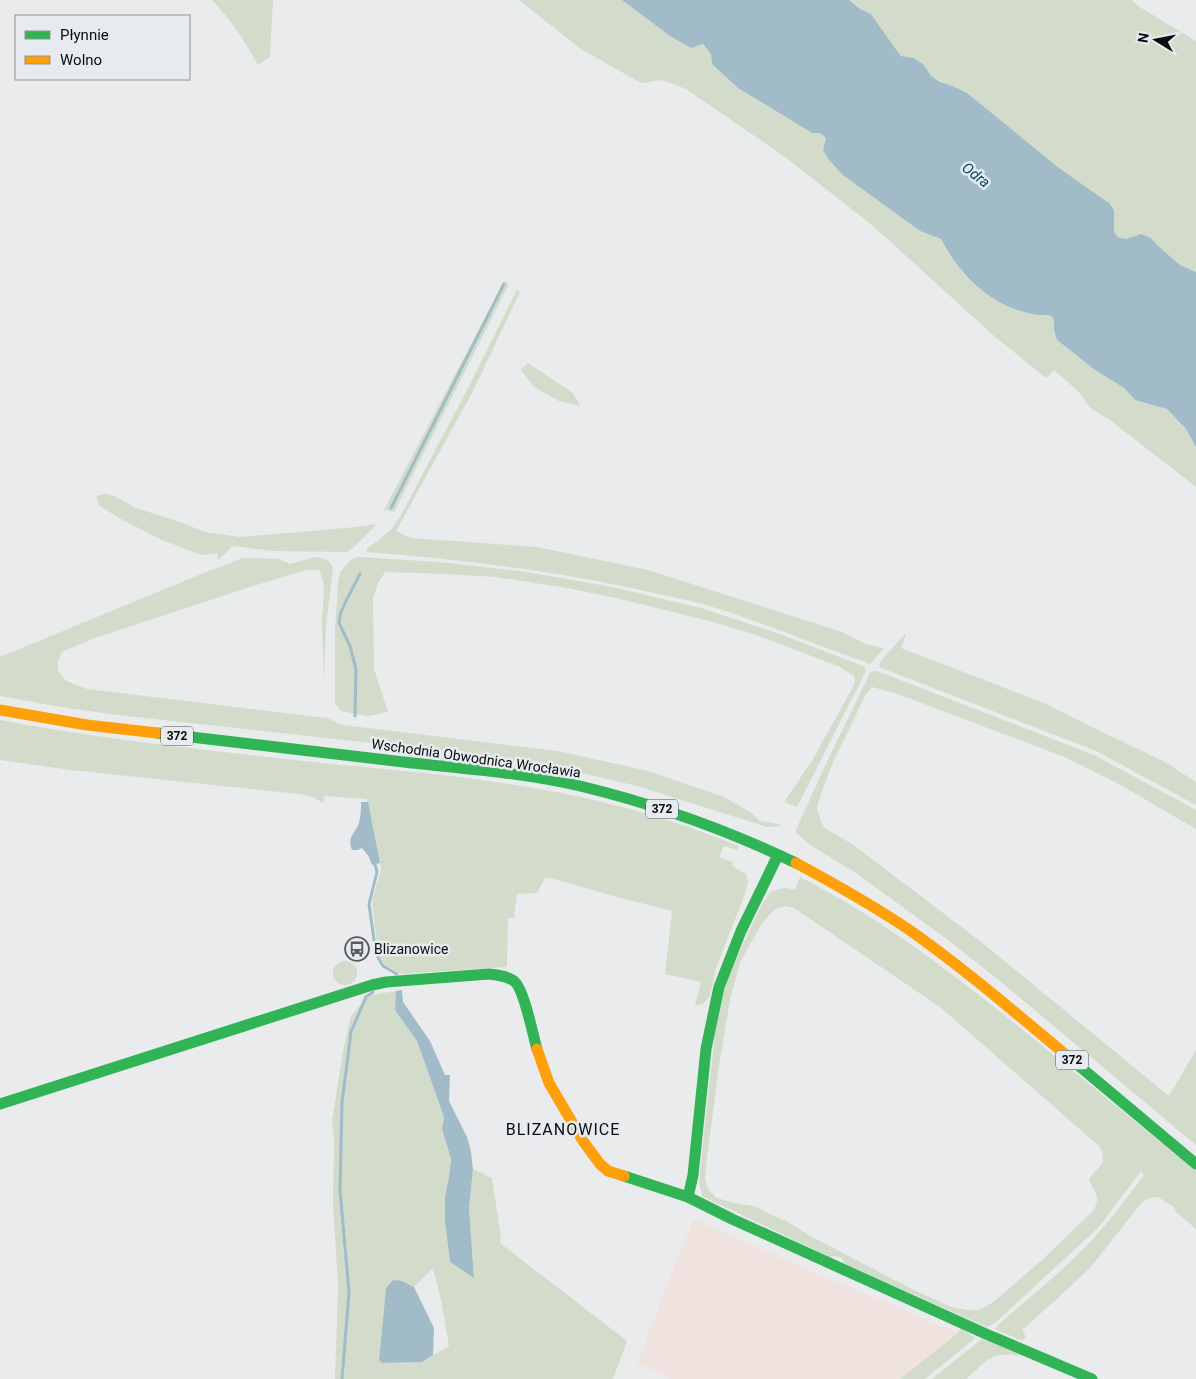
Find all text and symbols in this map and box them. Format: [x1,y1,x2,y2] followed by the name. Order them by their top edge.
[15,15,190,80] legend
[1131,15,1181,65] north arrow
[60,26,109,44] text: Płynnie
[1134,31,1152,44] text: N
[60,51,102,69] text: Wolno
[958,158,994,192] water label: Odra
[161,726,193,746] road number: 372
[370,735,582,781] street label: Wschodnia Obwodnica Wrocławia
[646,800,678,819] road number: 372
[344,936,370,962] bus stop icon: Blizanowice
[374,941,448,957] place label: Blizanowice
[1056,1050,1088,1070] road number: 372
[506,1120,620,1139] district label: BLIZANOWICE

